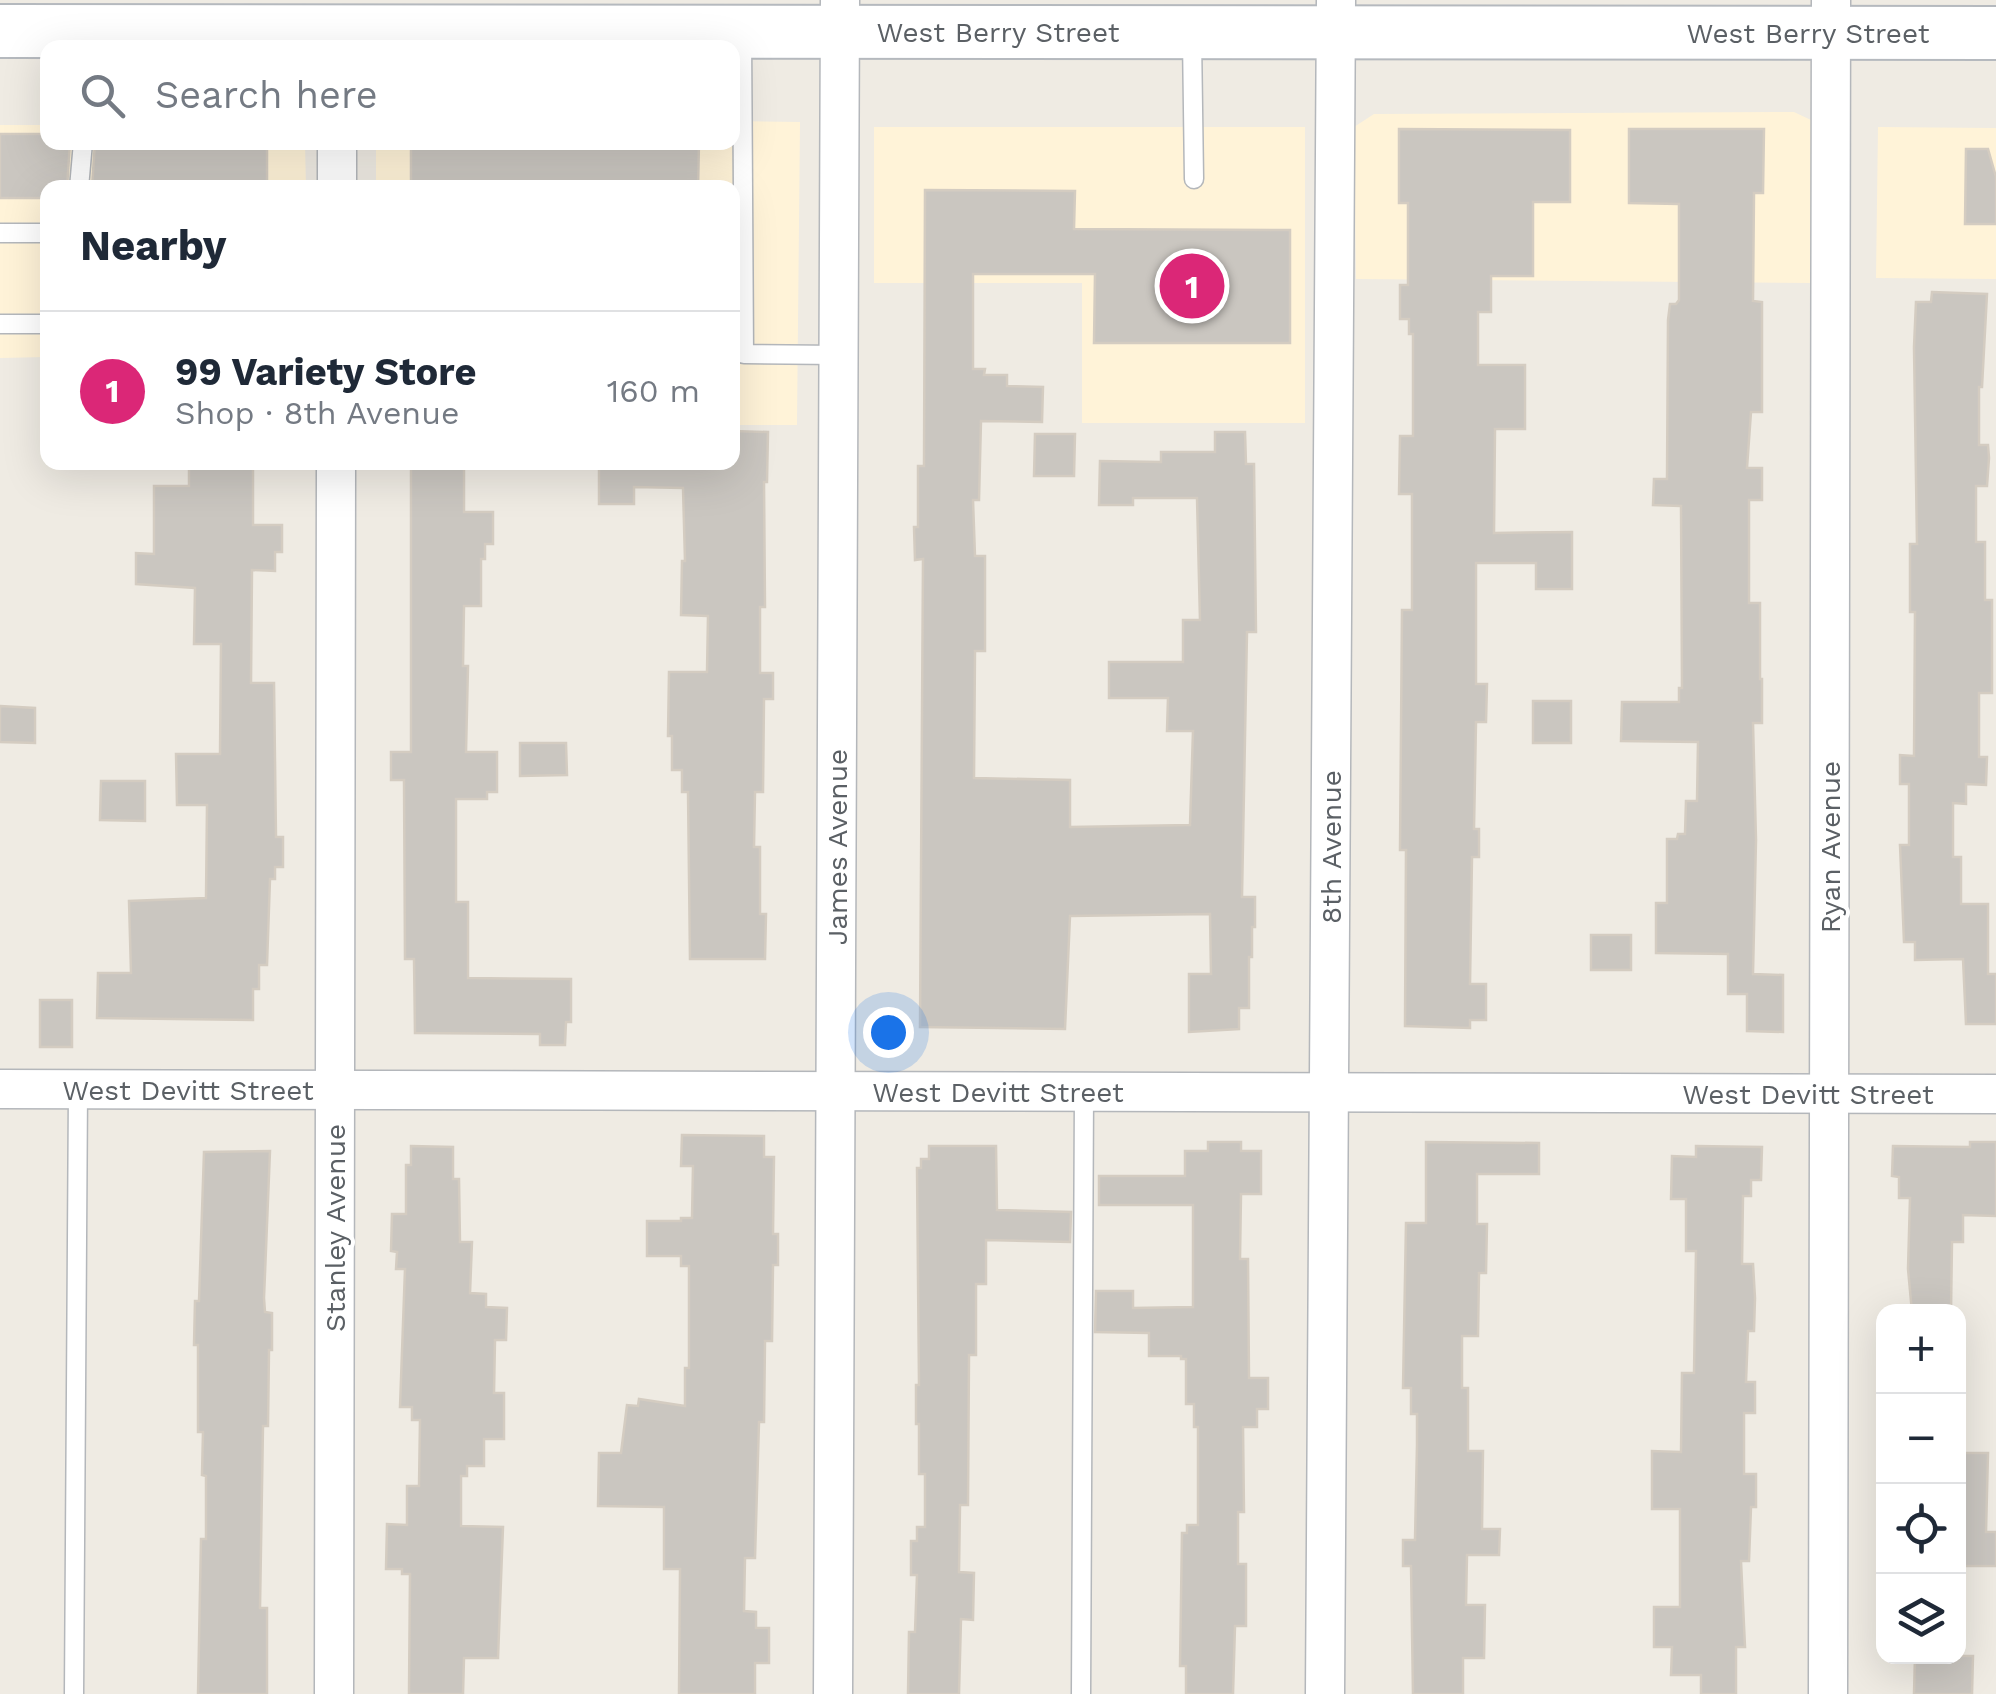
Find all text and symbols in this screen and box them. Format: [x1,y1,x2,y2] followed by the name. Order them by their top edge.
[876,16,1120,49] street label: West Berry Street
[1686,17,1930,50] street label: West Berry Street
[40,40,740,150] search box
[75,68,130,123] icon: search
[155,73,378,117] text: Search here
[80,221,227,270] text: Nearby
[1160,248,1224,324] pin: 1
[175,350,476,394] text: 99 Variety Store
[106,372,119,410] text: 1
[607,372,700,410] text: 160 m
[175,394,459,432] text: Shop · 8th Avenue
[821,749,854,945] street label: James Avenue
[1814,761,1847,933] street label: Ryan Avenue
[1315,770,1348,924] street label: 8th Avenue
[863,1007,914,1058] your location
[62,1074,314,1107] street label: West Devitt Street
[872,1076,1124,1109] street label: West Devitt Street
[1682,1078,1934,1111] street label: West Devitt Street
[319,1124,352,1332] street label: Stanley Avenue
[1876,1304,1966,1664] map controls
[1876,1304,1966,1394] button: +
[1876,1394,1966,1484] button: −
[1876,1484,1966,1574] button: locate
[1876,1574,1966,1664] button: layers

